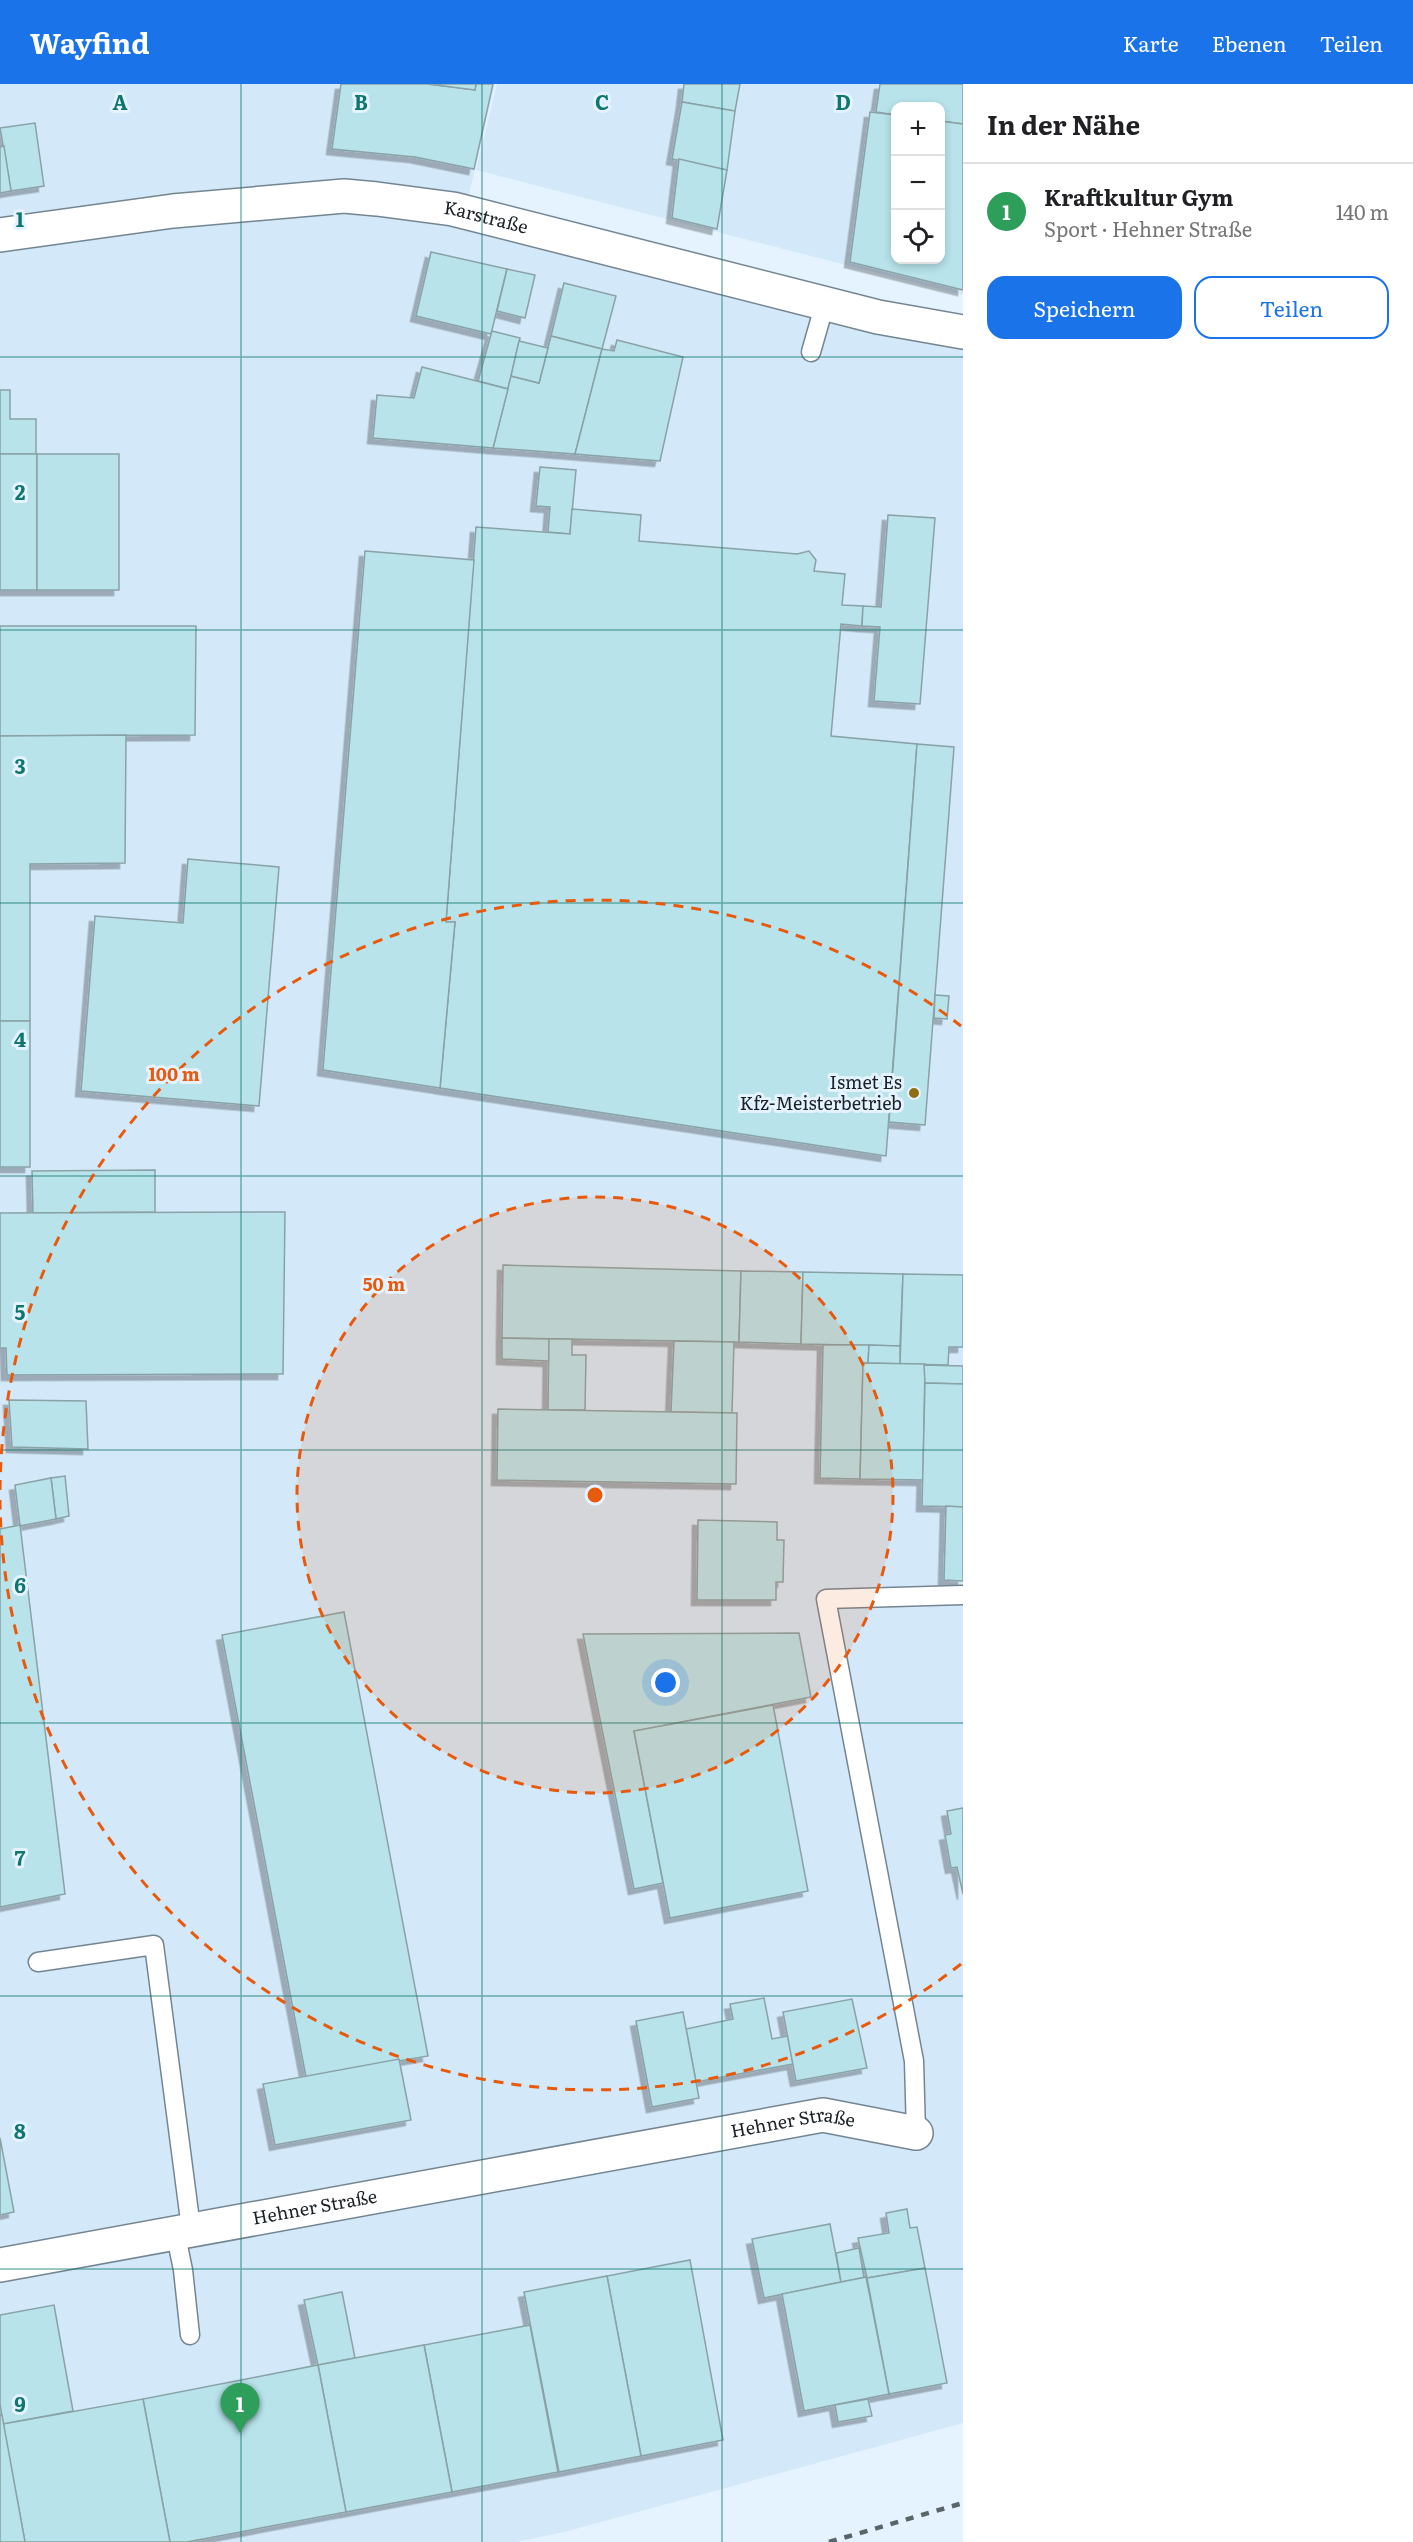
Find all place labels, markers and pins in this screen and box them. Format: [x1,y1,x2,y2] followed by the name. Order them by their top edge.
[740,1068,902,1116] place label: Ismet Es Kfz-Meisterbetrieb
[907,1086,921,1100] marker: Ismet Es Kfz-Meisterbetrieb
[585,1485,605,1505] centre of rings
[220,2384,260,2433] pin: 1

